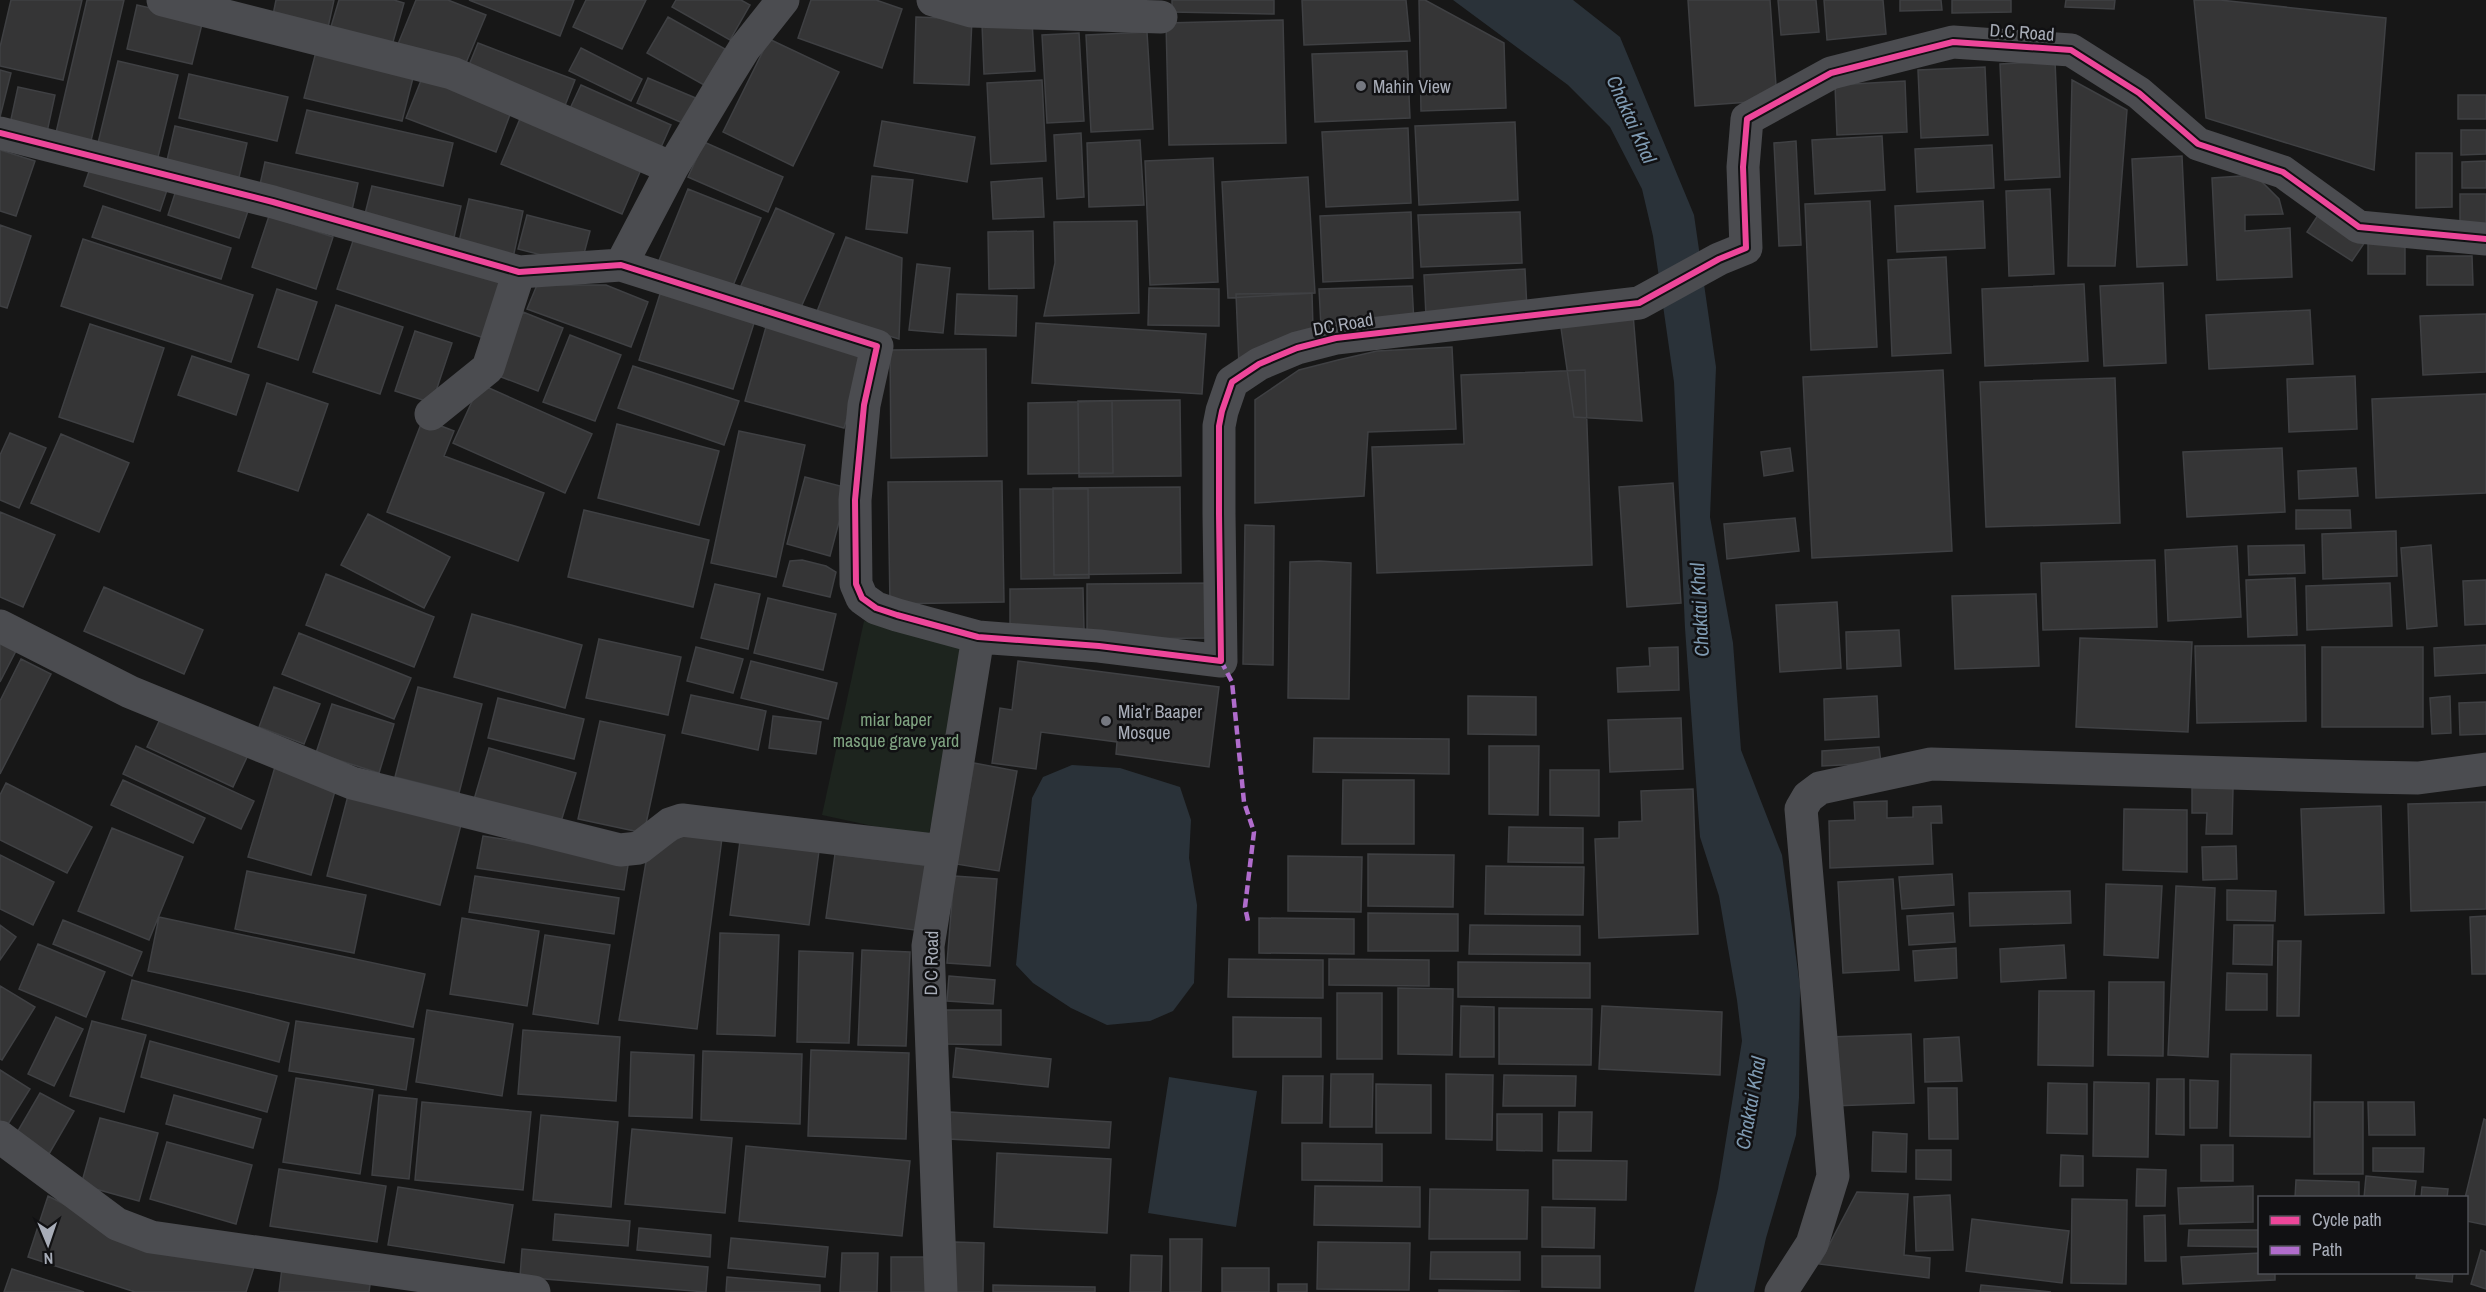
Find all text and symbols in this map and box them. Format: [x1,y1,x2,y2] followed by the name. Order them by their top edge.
[1989,17,2055,47] street label: D.C Road
[1601,71,1664,168] water label: Chaktai Khal
[1373,74,1451,99] place label: Mahin View
[1354,79,1368,93] marker: Mahin View
[1311,306,1375,342] street label: DC Road
[1683,562,1715,658] water label: Chaktai Khal
[1118,699,1202,745] place label: Mia'r Baaper Mosque
[833,707,959,753] park label: miar baper masque grave yard
[1099,714,1113,728] marker: Mia'r Baaper Mosque
[918,930,944,996] street label: D C Road
[1729,1054,1772,1152] water label: Chaktai Khal
[2258,1196,2468,1274] legend
[2312,1207,2382,1232] text: Cycle path
[18,1214,78,1274] north arrow
[2312,1237,2342,1262] text: Path
[43,1248,54,1270] text: N

